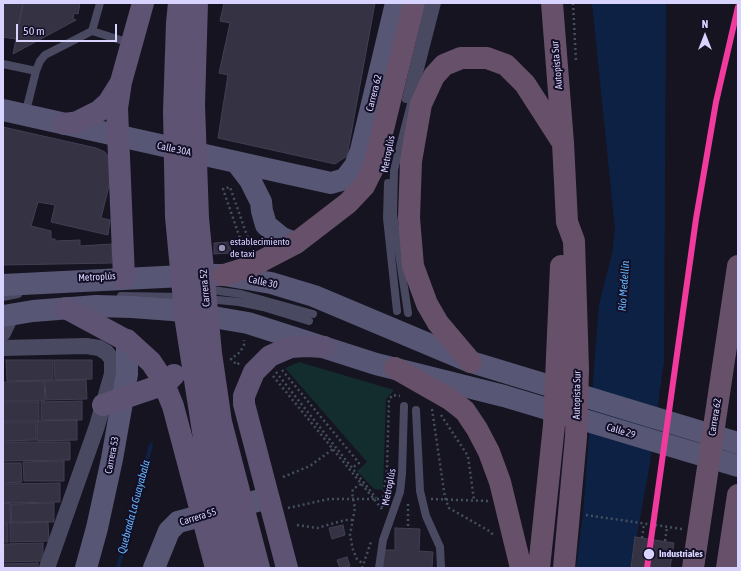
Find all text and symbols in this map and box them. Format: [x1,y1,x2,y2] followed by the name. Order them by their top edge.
[18,16,119,42] scale bar
[685,16,725,56] north arrow
[702,18,708,30] text: N
[23,24,45,38] text: 50 m
[549,40,565,90] street label: Autopista Sur
[364,73,384,113] street label: Carrera 62
[379,134,397,174] street label: Metroplús
[156,140,192,158] street label: Calle 30A
[230,236,290,260] place label: establecimiento de taxi
[217,243,227,253] marker: establecimiento de taxi
[616,260,632,312] water label: Río Medellín
[197,269,213,307] street label: Carrera 52
[78,270,116,284] street label: Metroplús
[247,273,279,291] street label: Calle 30
[571,371,583,419] street label: Autopista Sur
[706,397,724,437] street label: Carrera 62
[605,421,637,441] street label: Calle 29
[103,435,121,475] street label: Carrera 53
[115,459,153,555] water label: Quebrada La Guayabala
[380,467,398,507] street label: Metroplús
[178,506,218,528] street label: Carrera 55
[642,547,656,561] marker: Industriales
[659,548,703,560] place label: Industriales

